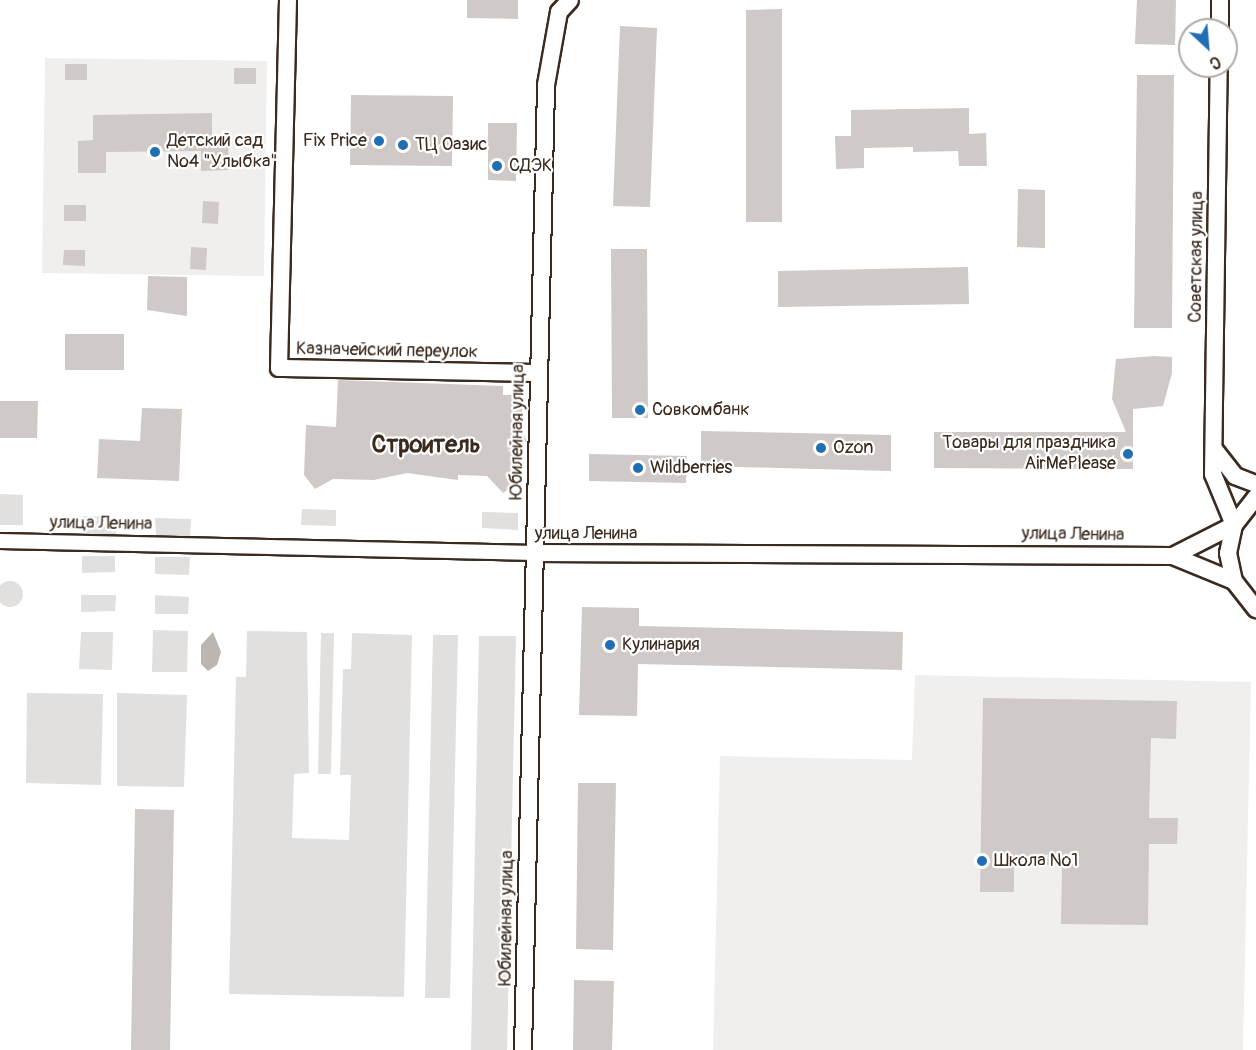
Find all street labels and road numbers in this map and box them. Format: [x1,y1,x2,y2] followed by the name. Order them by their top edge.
[1185,191,1209,323] street label: Советская улица
[296,339,478,363] street label: Казначейский переулок
[506,364,530,500] street label: Юбилейная улица
[49,512,153,536] street label: улица Ленина
[535,523,637,545] street label: улица Ленина
[1021,523,1125,547] street label: улица Ленина
[495,850,519,986] street label: Юбилейная улица

